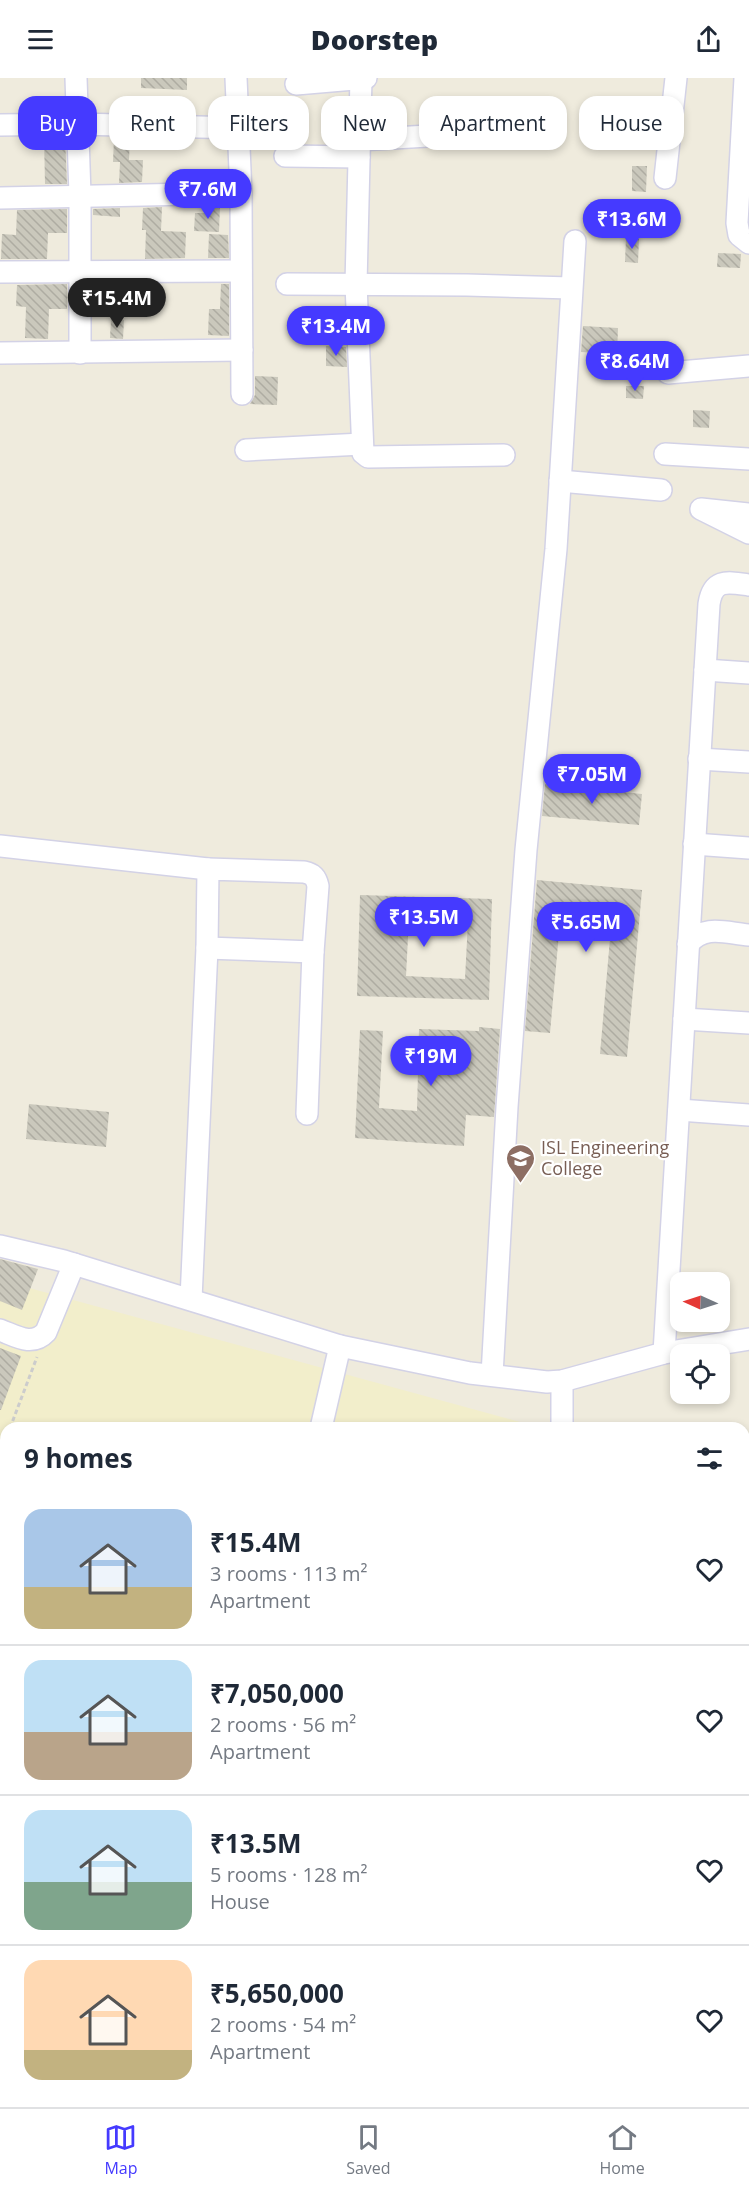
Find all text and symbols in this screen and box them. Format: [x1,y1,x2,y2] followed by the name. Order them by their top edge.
[311,21,438,58] text: Doorstep
[24,23,57,56] icon: menu
[692,23,725,56] icon: share
[18,96,97,150] chip: Buy
[109,96,196,150] chip: Rent
[208,96,309,150] chip: Filters
[321,96,407,150] chip: New
[419,96,567,150] chip: Apartment
[579,96,684,150] chip: House
[166,169,250,220] pin: ₹7.6M
[179,175,237,202] text: ₹7.6M
[583,199,681,250] pin: ₹13.6M
[597,205,667,232] text: ₹13.6M
[68,278,166,329] pin: ₹15.4M
[82,284,152,311] text: ₹15.4M
[287,306,385,357] pin: ₹13.4M
[301,312,371,339] text: ₹13.4M
[586,341,684,392] pin: ₹8.64M
[600,347,670,374] text: ₹8.64M
[543,754,641,805] pin: ₹7.05M
[557,760,627,787] text: ₹7.05M
[375,897,473,948] pin: ₹13.5M
[537,902,635,953] pin: ₹5.65M
[389,903,459,930] text: ₹13.5M
[551,908,621,935] text: ₹5.65M
[395,1036,467,1087] pin: ₹19M
[404,1042,458,1069] text: ₹19M
[541,1135,670,1180] place label: ISL Engineering College
[504,1142,536,1184] school or university icon: ISL Engineering College
[670,1272,730,1332] north arrow
[670,1272,730,1404] map controls
[670,1344,730,1404] button: locate
[24,1440,133,1476] text: 9 homes
[693,1442,726,1475] icon: filters
[210,1524,301,1560] text: ₹15.4M
[72,1533,144,1605] icon: home
[693,1553,726,1586] icon: heart
[210,1560,368,1587] text: 3 rooms · 113 m²
[210,1587,310,1614] text: Apartment
[210,1675,344,1711] text: ₹7,050,000
[72,1684,144,1756] icon: home
[693,1704,726,1737] icon: heart
[210,1711,356,1738] text: 2 rooms · 56 m²
[210,1738,310,1765] text: Apartment
[210,1825,301,1861] text: ₹13.5M
[72,1834,144,1906] icon: home
[693,1854,726,1887] icon: heart
[210,1861,368,1888] text: 5 rooms · 128 m²
[210,1888,270,1915] text: House
[210,1975,344,2011] text: ₹5,650,000
[72,1984,144,2056] icon: home
[693,2004,726,2037] icon: heart
[210,2011,356,2038] text: 2 rooms · 54 m²
[210,2038,310,2065] text: Apartment
[104,2121,137,2179] tab: Map
[346,2121,391,2179] tab: Saved
[599,2121,645,2179] tab: Home

